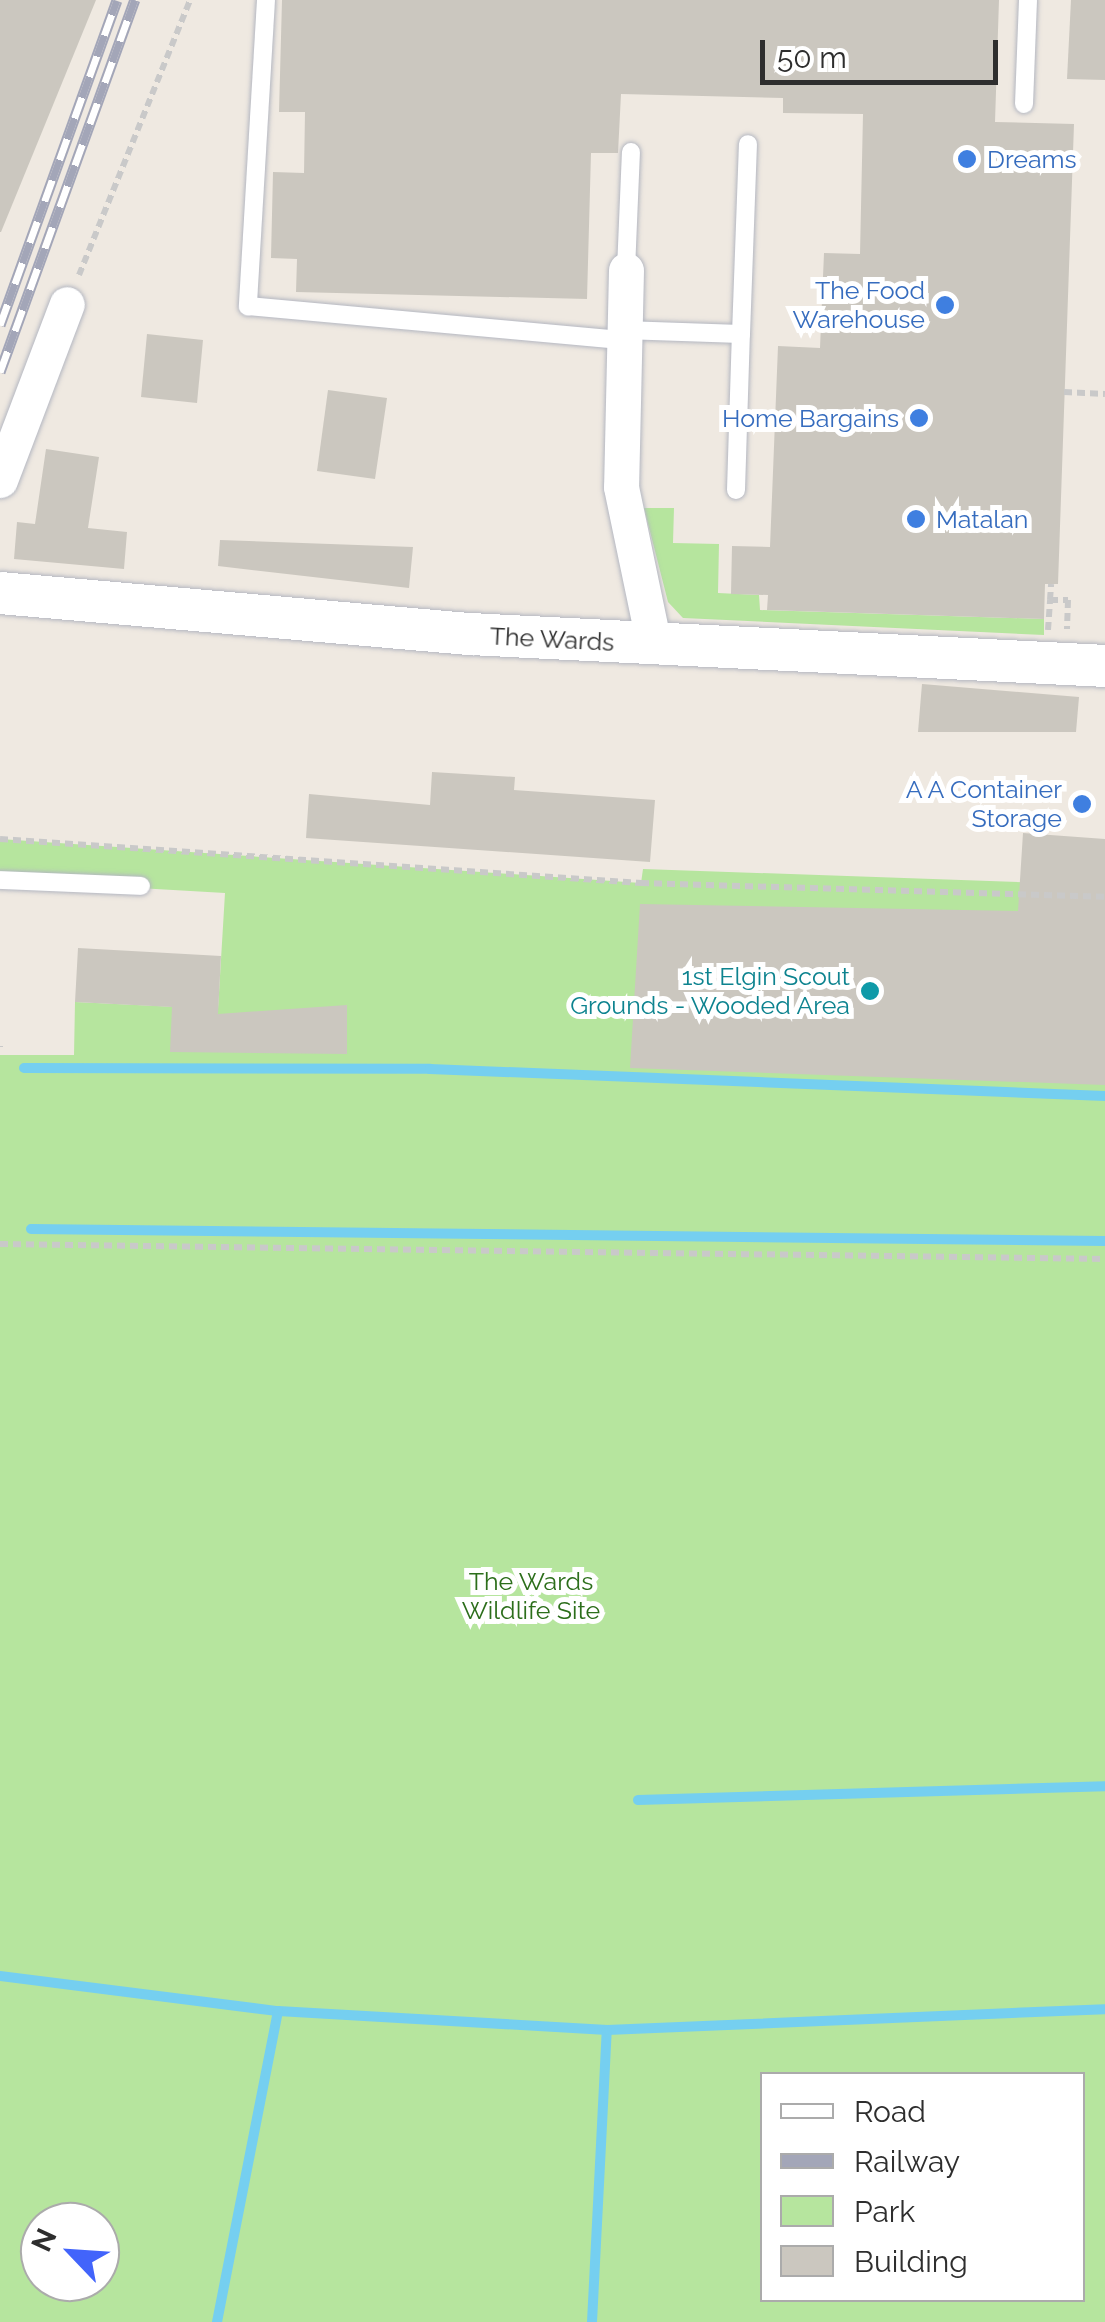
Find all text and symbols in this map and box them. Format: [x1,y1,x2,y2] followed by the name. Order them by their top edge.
[765,20,1002,82] scale bar
[777,40,847,75] text: 50 m
[987,144,1077,174] place label: Dreams
[956,148,978,170] marker: Dreams
[792,276,925,335] place label: The Food Warehouse
[934,294,956,316] marker: The Food Warehouse
[722,403,899,433] place label: Home Bargains
[908,407,930,429] marker: Home Bargains
[936,504,1028,534] place label: Matalan
[905,508,927,530] marker: Matalan
[489,621,615,657] street label: The Wards
[904,775,1062,834] place label: A A Container Storage
[1071,793,1093,815] marker: A A Container Storage
[569,962,850,1021] place label: 1st Elgin Scout Grounds - Wooded Area
[859,980,881,1002] marker: 1st Elgin Scout Grounds - Wooded Area
[462,1567,600,1626] park label: The Wards Wildlife Site
[760,2072,1085,2302] legend
[854,2094,926,2129] text: Road
[854,2144,960,2179] text: Railway
[854,2194,915,2229] text: Park
[20,2202,120,2302] north arrow
[25,2223,64,2257] text: N
[854,2244,968,2279] text: Building

